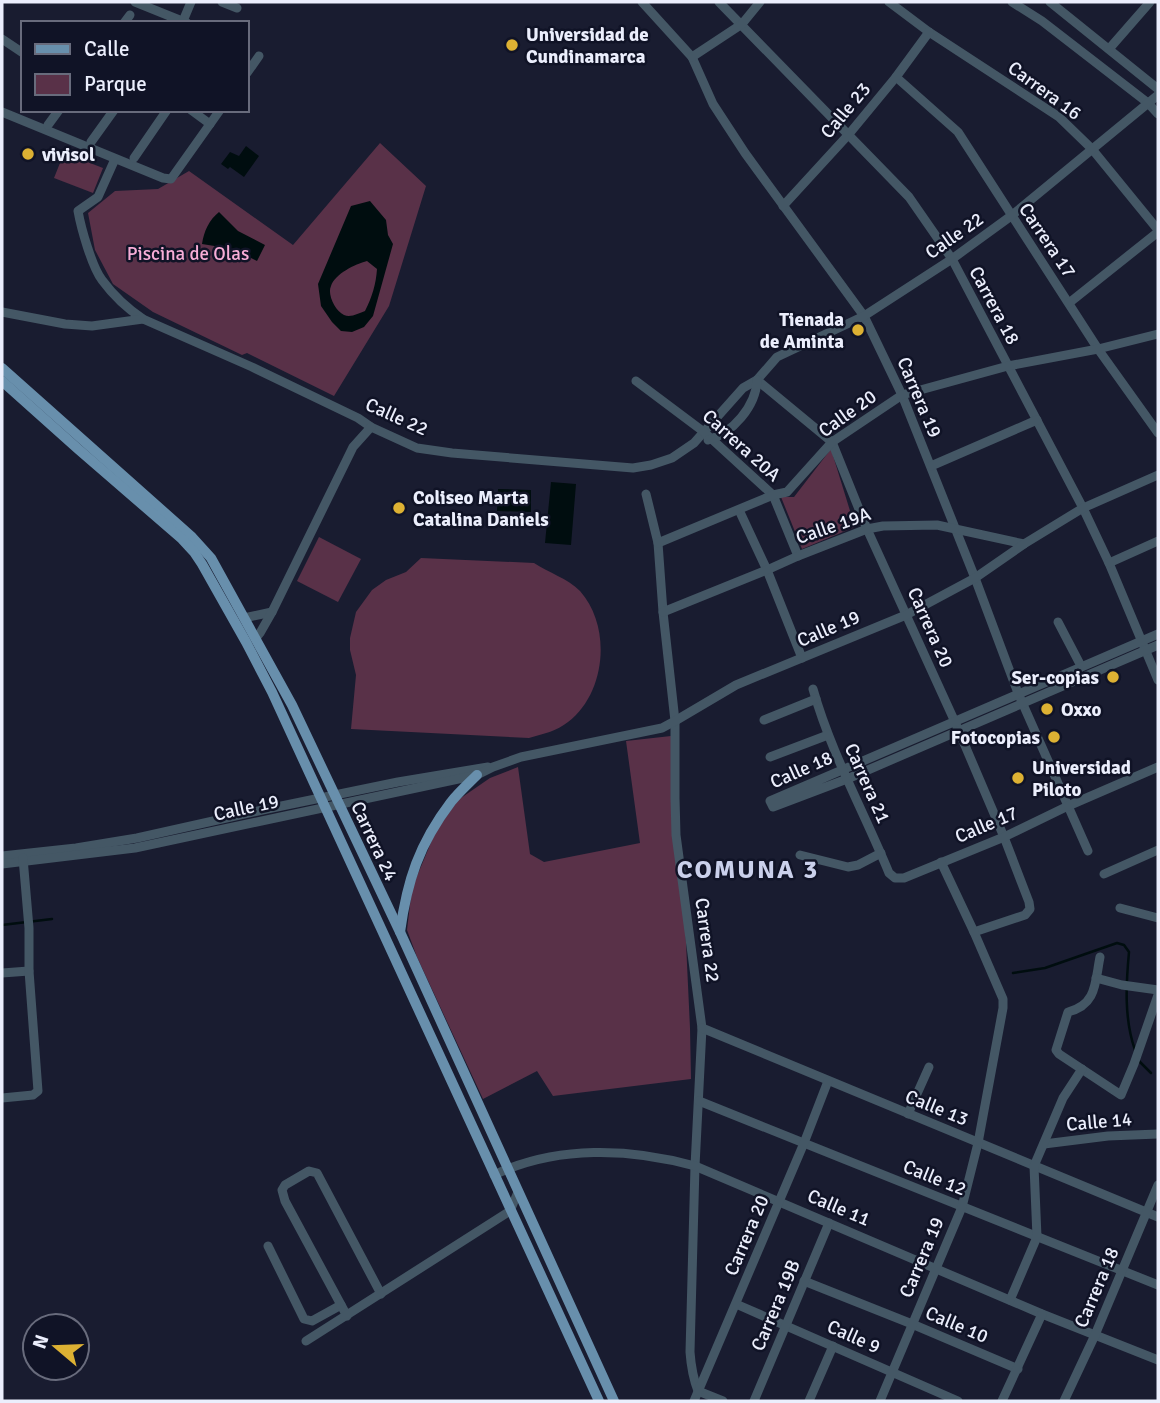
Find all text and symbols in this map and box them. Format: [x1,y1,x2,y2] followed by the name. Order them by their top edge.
[21,21,248,112] legend
[526,23,649,69] place label: Universidad de Cundinamarca
[84,36,130,62] text: Calle
[504,37,520,53] marker: Universidad de Cundinamarca
[1003,56,1086,126] street label: Carrera 16
[84,71,147,97] text: Parque
[815,78,876,144] street label: Calle 23
[41,143,95,167] place label: vivisol
[20,146,36,162] marker: vivisol
[1013,198,1081,283] street label: Carrera 17
[921,207,988,265] street label: Calle 22
[127,242,249,266] park label: Piscina de Olas
[963,262,1025,349] street label: Carrera 18
[760,308,844,354] place label: Tienada de Aminta
[850,322,866,338] marker: Tienada de Aminta
[891,353,947,441] street label: Carrera 19
[814,385,881,443] street label: Calle 20
[362,393,432,441] street label: Calle 22
[697,404,786,487] street label: Carrera 20A
[413,486,549,532] place label: Coliseo Marta Catalina Daniels
[391,500,407,516] marker: Coliseo Marta Catalina Daniels
[793,502,874,550] street label: Calle 19A
[902,584,958,671] street label: Carrera 20
[793,605,863,653] street label: Calle 19
[1011,666,1099,690] place label: Ser-copias
[1105,669,1121,685] marker: Ser-copias
[1061,698,1101,722] place label: Oxxo
[1039,701,1055,717] marker: Oxxo
[951,726,1040,750] place label: Fotocopias
[1046,729,1062,745] marker: Fotocopias
[839,740,895,827] street label: Carrera 21
[766,746,836,794] street label: Calle 18
[1032,756,1131,802] place label: Universidad Piloto
[1010,770,1026,786] marker: Universidad Piloto
[211,789,281,827] street label: Calle 19
[345,798,403,885] street label: Carrera 24
[951,801,1021,849] street label: Calle 17
[677,854,819,886] district label: COMUNA 3
[689,896,725,984] street label: Carrera 22
[902,1084,972,1131] street label: Calle 13
[1065,1107,1133,1137] street label: Calle 14
[900,1154,970,1201] street label: Calle 12
[804,1184,874,1232] street label: Calle 11
[719,1191,775,1279] street label: Carrera 20
[894,1213,950,1301] street label: Carrera 19
[1069,1243,1125,1331] street label: Carrera 18
[746,1256,806,1355] street label: Carrera 19B
[922,1301,992,1349] street label: Calle 10
[21,1312,91,1382] north arrow
[823,1315,884,1359] street label: Calle 9
[27,1332,54,1352] text: N

